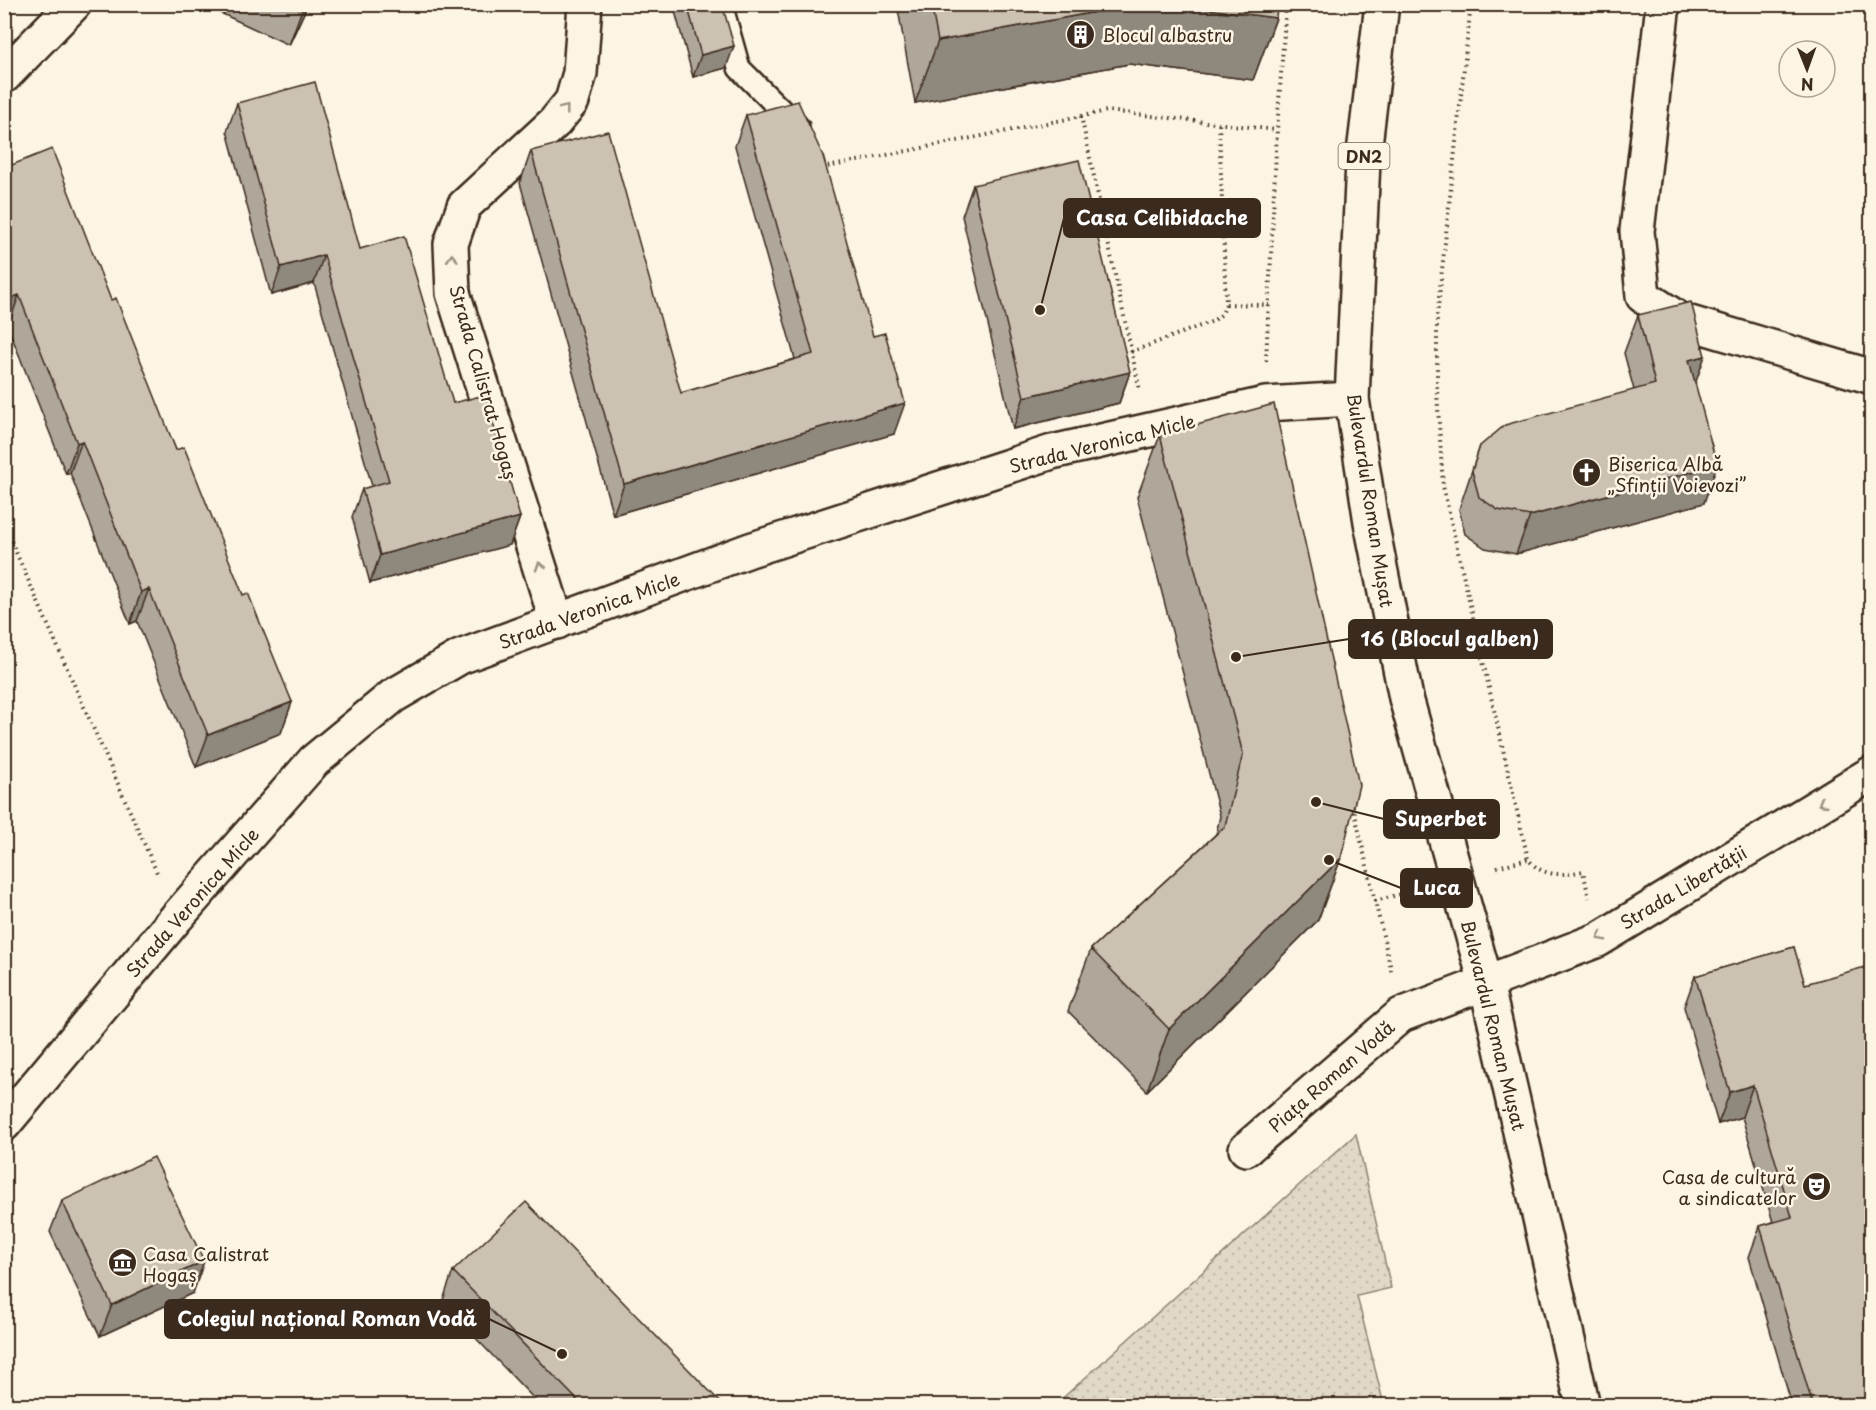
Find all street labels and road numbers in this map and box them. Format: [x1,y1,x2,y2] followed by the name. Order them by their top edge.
[1338,143,1390,169] road number: DN2
[443,282,525,482] street label: Strada Calistrat Hogaș
[1341,391,1401,610] street label: Bulevardul Roman Mușat
[1006,407,1198,479] street label: Strada Veronica Micle
[495,565,683,655] street label: Strada Veronica Micle
[119,821,265,983] street label: Strada Veronica Micle
[1614,838,1752,936] street label: Strada Libertății
[1455,917,1533,1134] street label: Bulevardul Roman Mușat
[1262,1013,1400,1138] street label: Piața Roman Vodă

